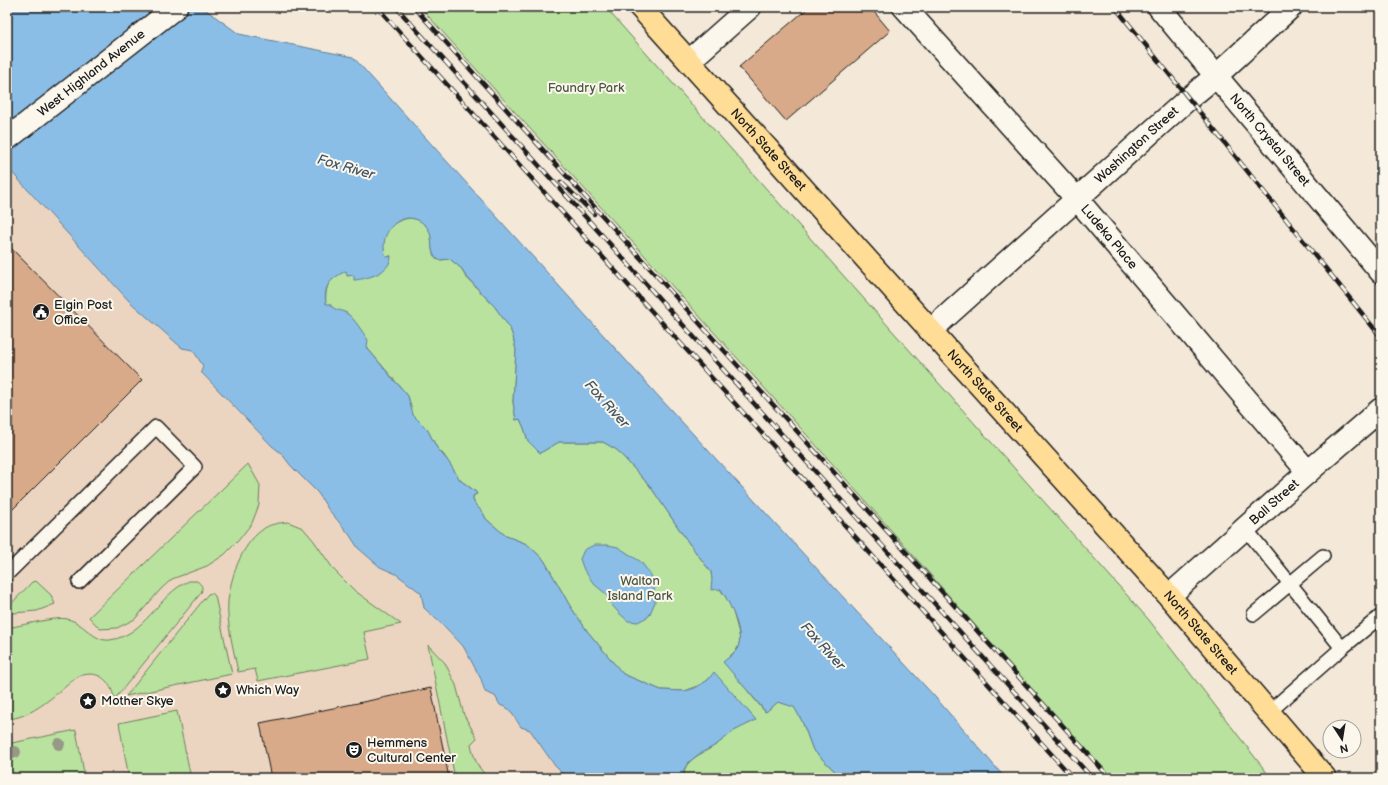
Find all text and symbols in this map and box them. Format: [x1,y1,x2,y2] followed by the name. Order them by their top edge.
[34,26,149,120] street label: West Highland Avenue
[548,80,625,96] park label: Foundry Park
[1226,90,1313,190] street label: North Crystal Street
[1091,103,1182,187] street label: Washington Street
[727,105,810,194] street label: North State Street
[315,151,377,184] water label: Fox River
[1077,201,1141,273] street label: Ludeka Place
[54,297,112,328] place label: Elgin Post Office
[31,302,51,322] public building icon: Elgin Post Office
[944,346,1026,436] street label: North State Street
[581,376,634,432] water label: Fox River
[1246,476,1302,528] street label: Ball Street
[607,573,673,604] park label: Walton Island Park
[1160,587,1241,678] street label: North State Street
[797,618,850,674] water label: Fox River
[213,680,233,700] place icon: Which Way
[236,682,299,698] place label: Which Way
[78,691,98,711] place icon: Mother Skye
[101,693,174,709] place label: Mother Skye
[1322,719,1362,759] north arrow
[367,735,456,766] place label: Hemmens Cultural Center
[344,740,364,760] theatre icon: Hemmens Cultural Center
[1339,741,1349,756] text: N

